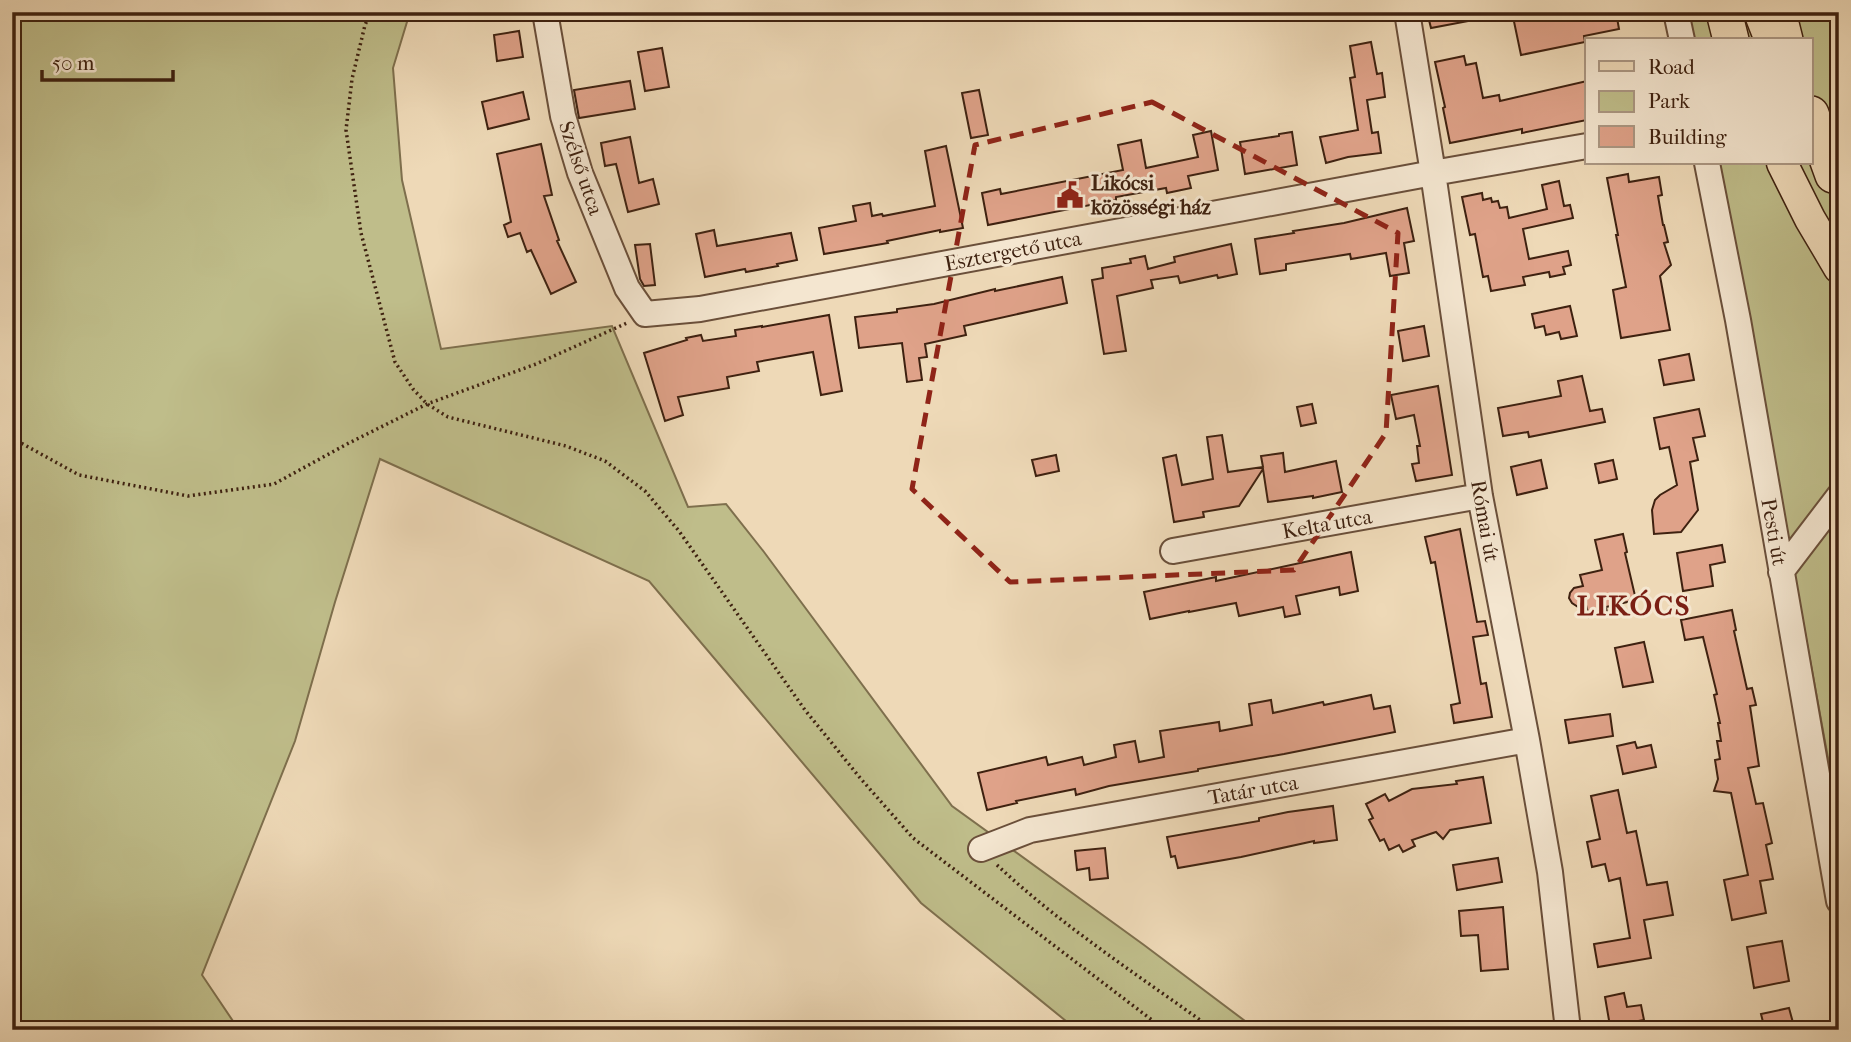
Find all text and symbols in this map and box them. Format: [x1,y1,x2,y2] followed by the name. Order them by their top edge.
[42,38,173,82] scale bar
[1585,38,1812,164] legend
[52,51,95,75] text: 50 m
[1648,55,1695,79] text: Road
[1648,89,1690,113] text: Park
[554,118,608,218] street label: Szélső utca
[1648,125,1727,149] text: Building
[1090,171,1211,219] place label: Likócsi közösségi ház
[1055,180,1085,210] public building icon: Likócsi közösségi ház
[942,226,1084,276] street label: Esztergető utca
[1466,478,1504,564] street label: Római út
[1756,497,1792,568] street label: Pesti út
[1280,504,1374,544] street label: Kelta utca
[1577,589,1691,622] district label: LIKÓCS
[1206,770,1300,810] street label: Tatár utca

